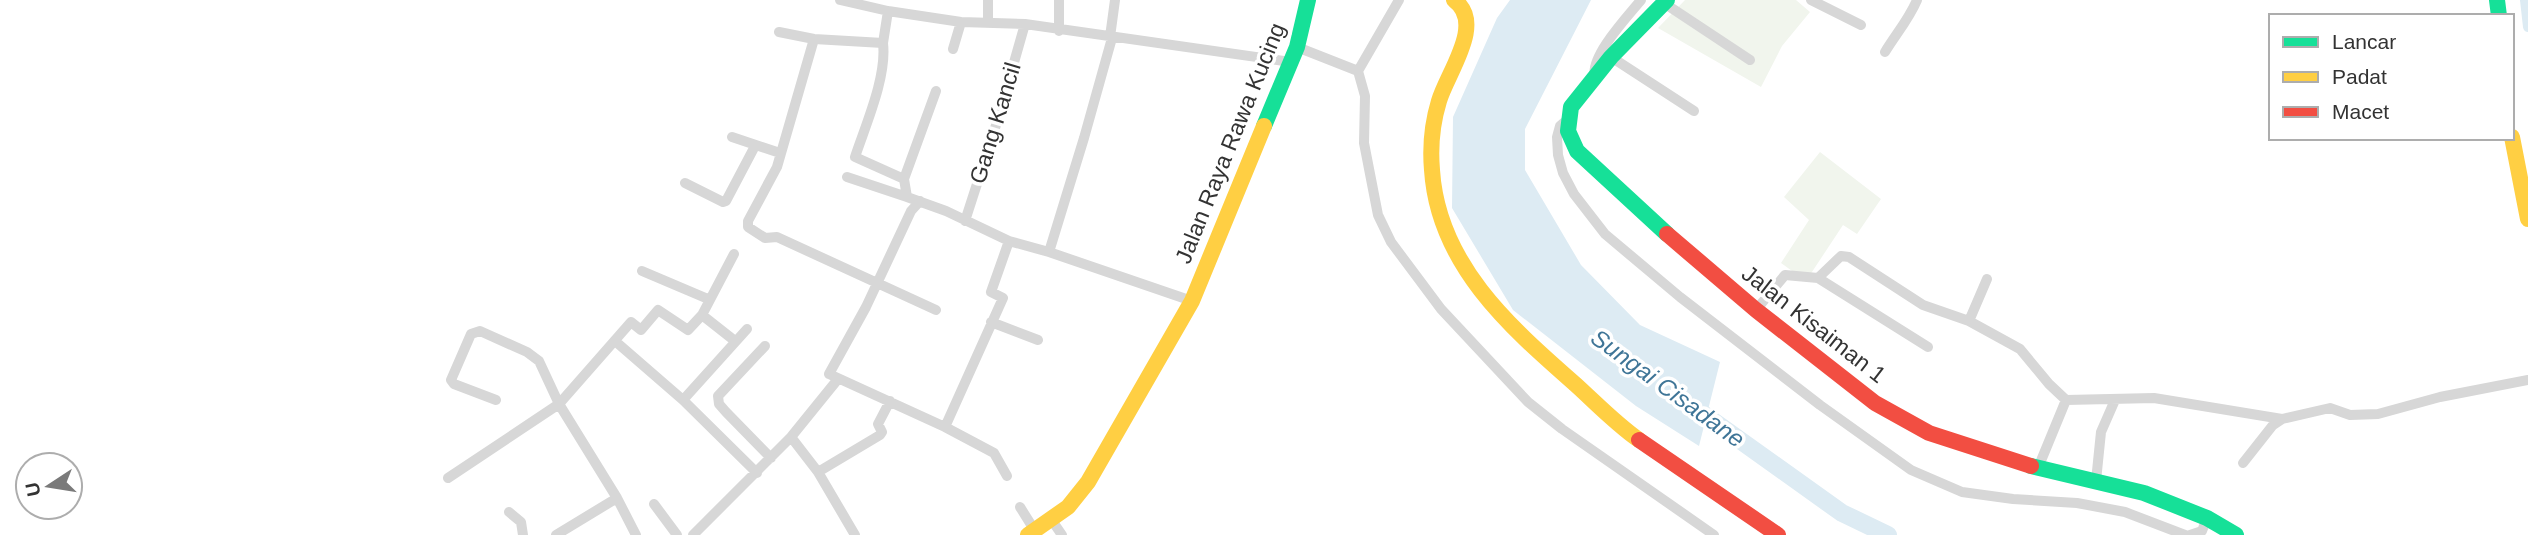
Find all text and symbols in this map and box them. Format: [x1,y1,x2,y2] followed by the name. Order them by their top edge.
[2269,14,2514,140] legend
[1170,19,1290,267] street label: Jalan Raya Rawa Kucing
[2332,30,2396,53] text: Lancar
[964,59,1026,187] street label: Gang Kancil
[2332,65,2387,88] text: Padat
[2332,100,2389,123] text: Macet
[1737,260,1891,388] street label: Jalan Kisaiman 1
[1586,323,1750,453] water label: Sungai Cisadane
[14,451,84,521] north arrow
[21,481,45,498] text: U

